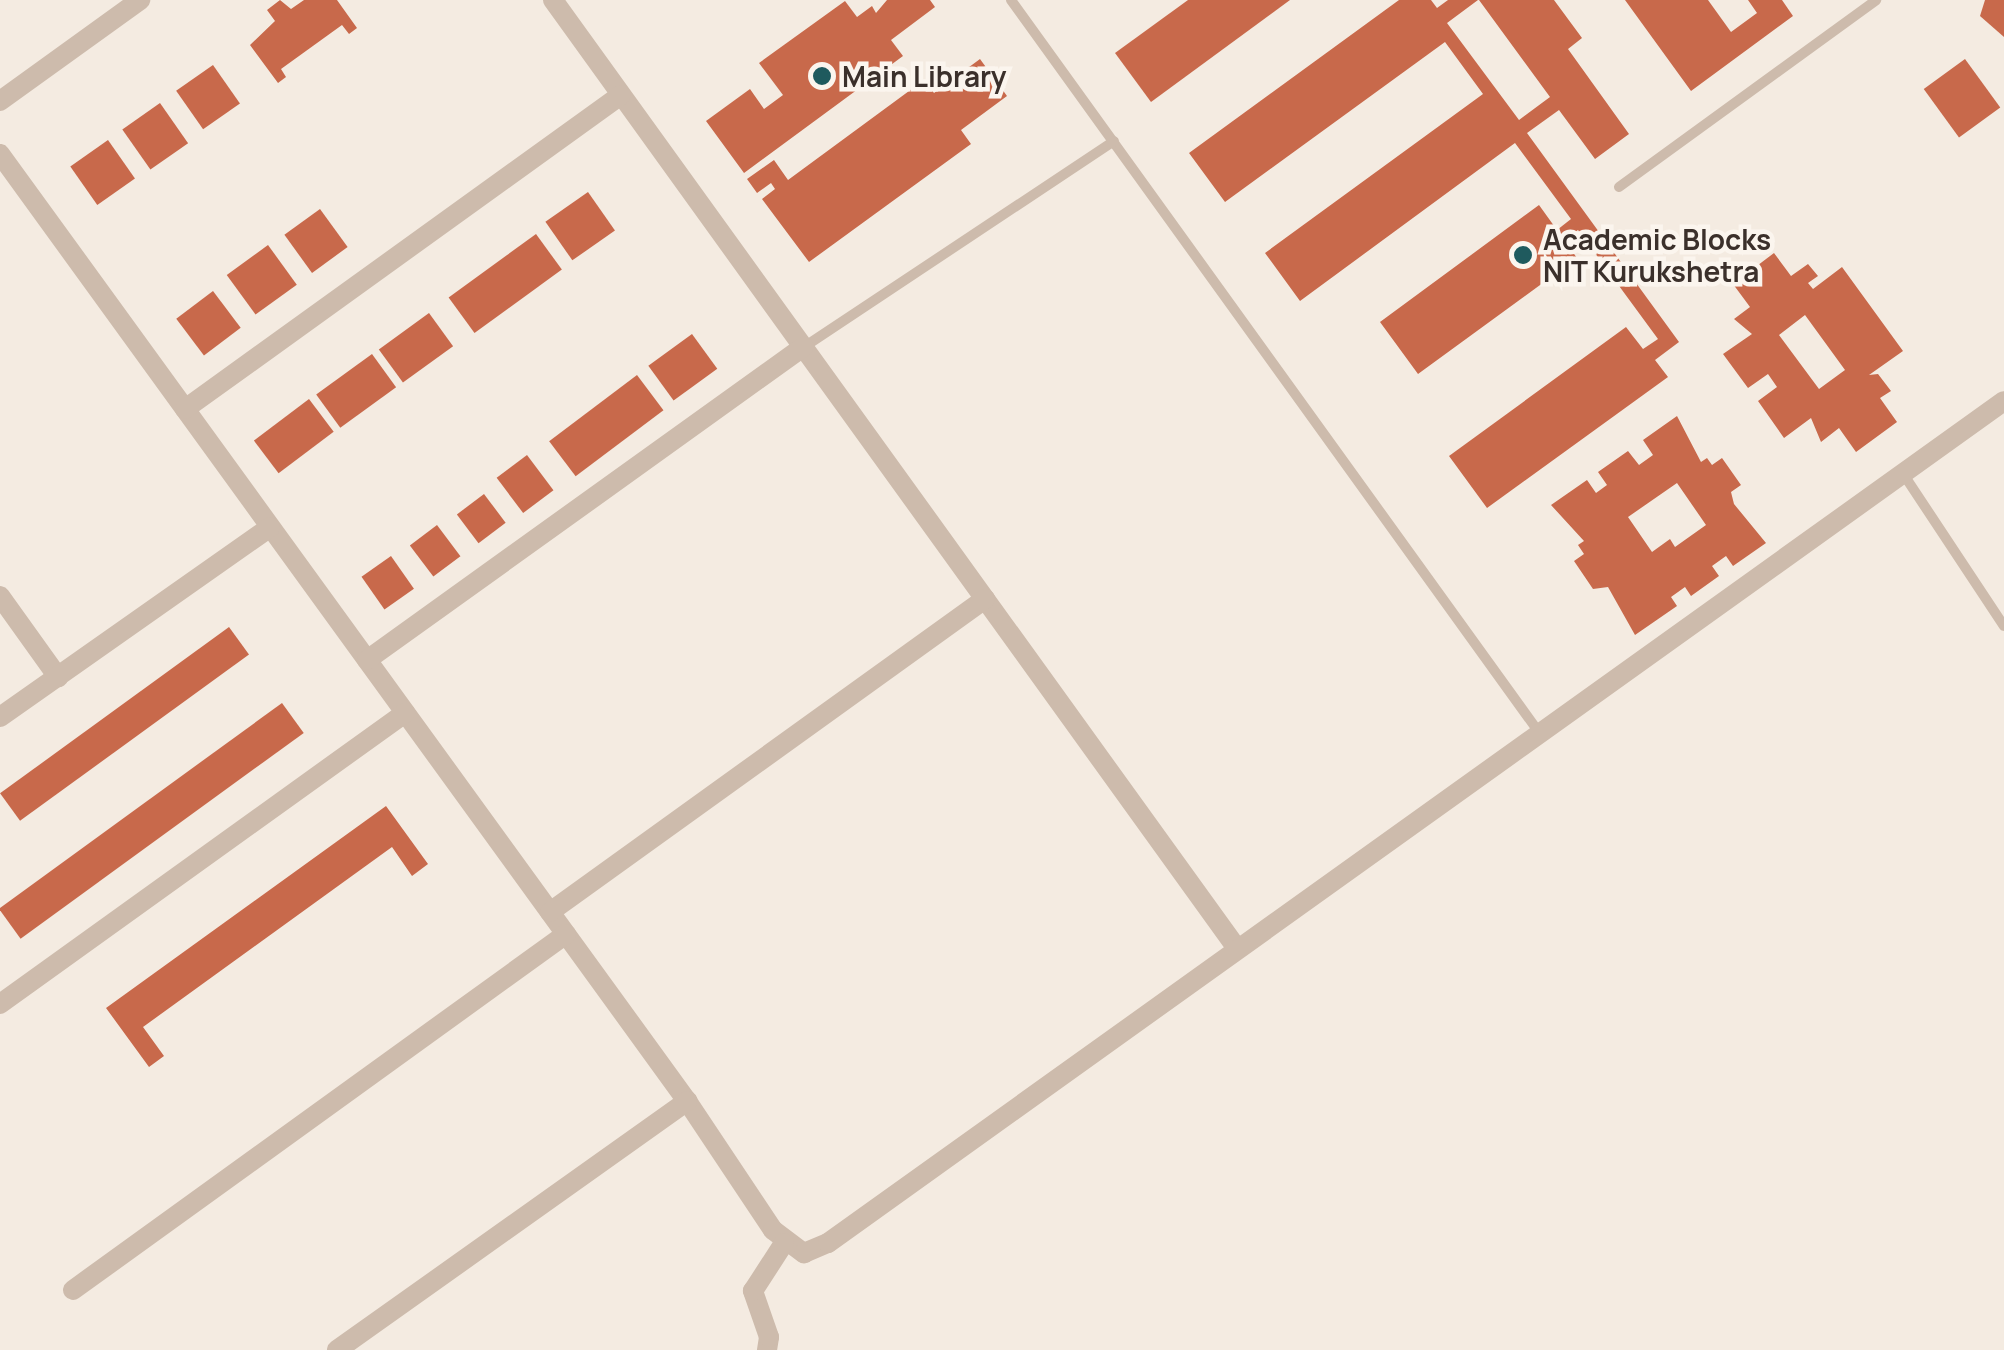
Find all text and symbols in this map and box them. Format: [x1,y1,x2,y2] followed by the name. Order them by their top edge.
[842,59,1006,93] place label: Main Library
[811,65,833,87] marker: Main Library
[1543,222,1771,288] place label: Academic Blocks NIT Kurukshetra
[1512,244,1534,266] marker: Academic Blocks NIT Kurukshetra

